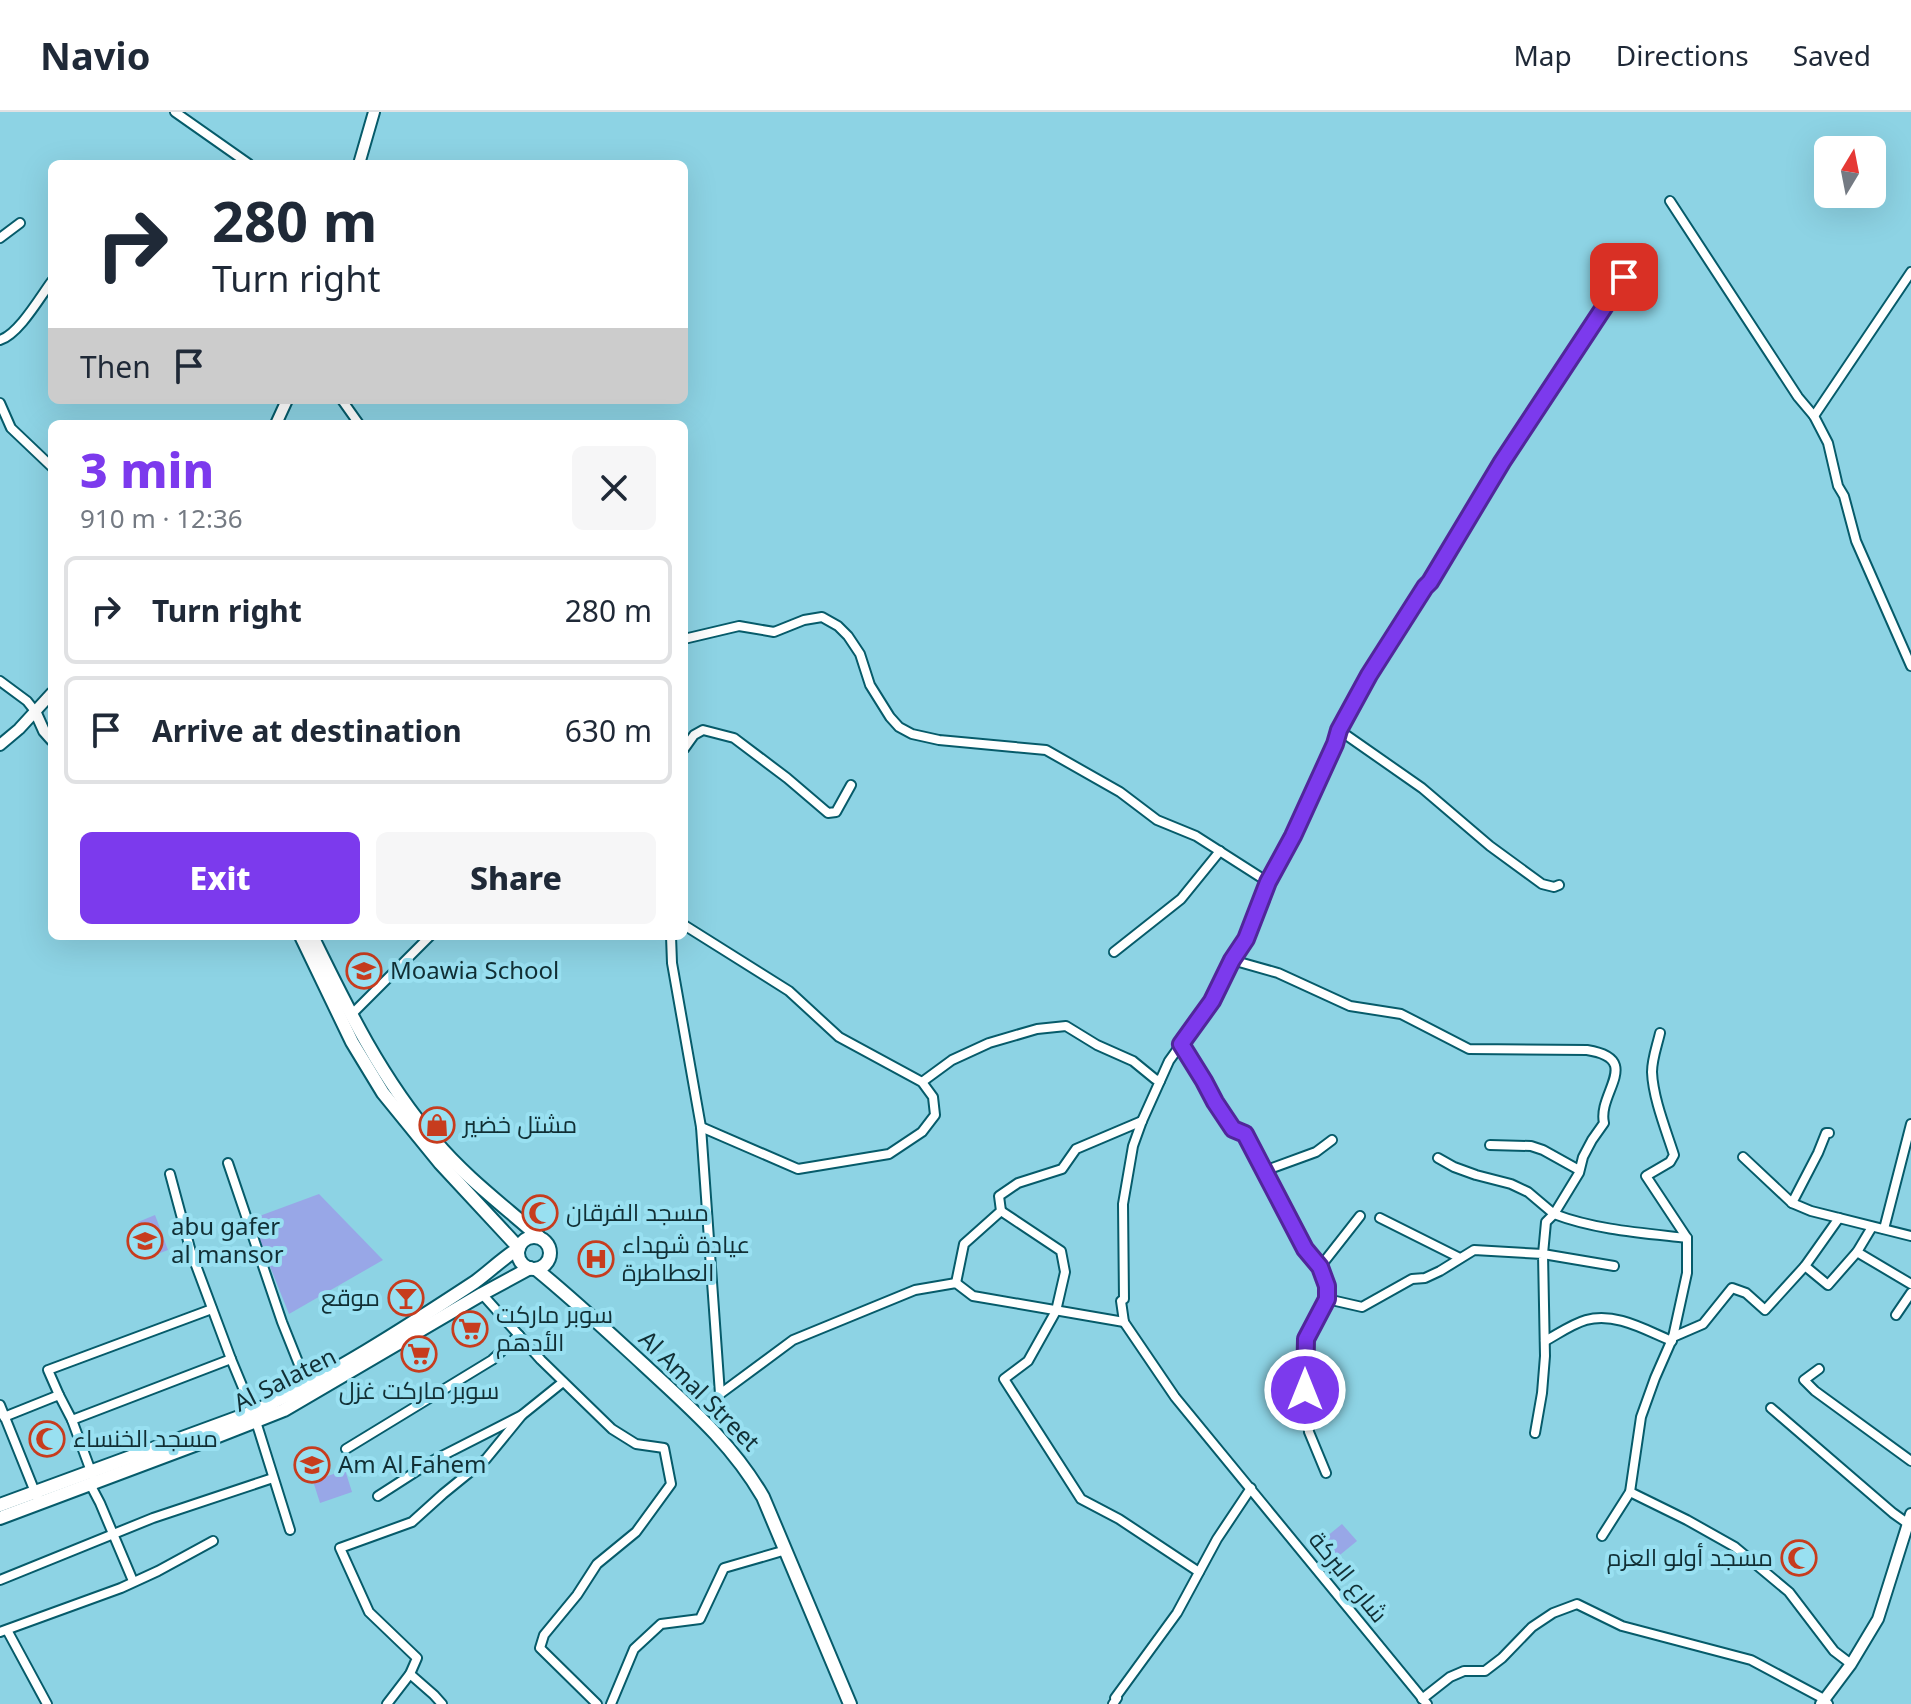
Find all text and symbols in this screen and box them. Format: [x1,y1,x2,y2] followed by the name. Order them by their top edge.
[40,29,150,81] text: Navio
[1513,36,1572,74] text: Map
[1616,36,1749,74] text: Directions
[1793,36,1871,74] text: Saved
[1814,136,1886,208] north arrow
[1814,136,1886,208] map controls
[212,182,377,258] text: 280 m
[80,192,184,296] icon: right
[1590,243,1658,311] pin
[212,254,380,303] text: Turn right
[1602,255,1646,299] icon: arrive
[167,344,211,388] icon: arrive
[80,346,151,387] text: Then
[80,437,214,502] text: 3 min
[572,446,656,530] button: close
[80,500,243,536] text: 910 m · 12:36
[84,588,128,632] icon: right
[152,590,302,631] text: Turn right
[565,590,652,631] text: 280 m
[84,708,128,752] icon: arrive
[152,710,462,751] text: Arrive at destination
[565,710,652,751] text: 630 m
[80,832,360,924] button: Exit
[376,832,656,924] button: Share
[345,952,383,990] school or university icon: Moawia School
[390,953,559,986] place label: Moawia School
[418,1106,456,1144] shop icon: مشتل خضير
[461,1107,577,1140] place label: مشتل خضير
[521,1194,559,1232] mosque icon: مسجد الفرقان
[566,1195,709,1228] place label: مسجد الفرقان
[171,1209,284,1270] place label: abu gafer al mansor
[126,1222,164,1260] school or university icon: abu gafer al mansor
[622,1227,750,1288] place label: عيادة شهداء العطاطرة
[577,1240,615,1278] hospital icon: عيادة شهداء العطاطرة
[387,1279,425,1317] bar icon: موقع
[321,1280,380,1314] place label: موقع
[496,1297,613,1359] place label: سوبر ماركت الأدهم
[451,1310,489,1348] supermarket icon: سوبر ماركت الأدهم
[632,1322,768,1458] street label: Al Amal Street
[400,1335,438,1373] supermarket icon: سوبر ماركت غزل
[227,1339,341,1419] street label: Al Salaten
[1263,1348,1347,1432] position arrow
[339,1373,499,1406] place label: سوبر ماركت غزل
[28,1420,66,1458] mosque icon: مسجد الخنساء
[73,1421,218,1454] place label: مسجد الخنساء
[293,1446,331,1484] school or university icon: Am Al Fahem
[338,1447,487,1480] place label: Am Al Fahem
[1301,1523,1396,1629] street label: شارع البركة
[1780,1539,1818,1577] mosque icon: مسجد أولو العزم
[1607,1540,1773,1574] place label: مسجد أولو العزم

